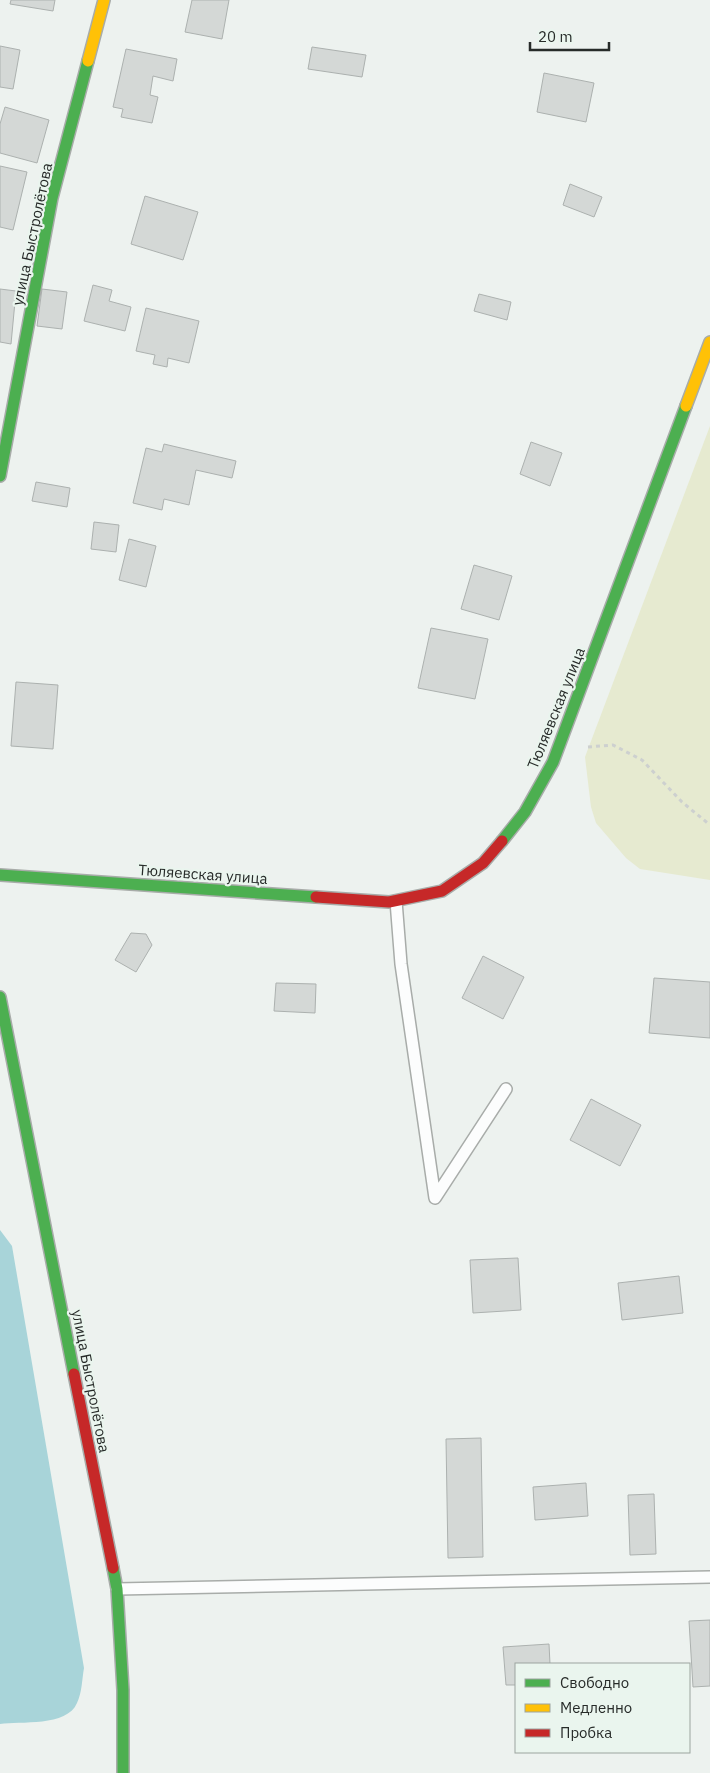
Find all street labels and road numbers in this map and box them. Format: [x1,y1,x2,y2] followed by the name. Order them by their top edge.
[8,161,56,307] street label: улица Быстролётова
[523,644,589,772] street label: Тюляевская улица
[138,860,268,888] street label: Тюляевская улица
[68,1308,114,1454] street label: улица Быстролётова

